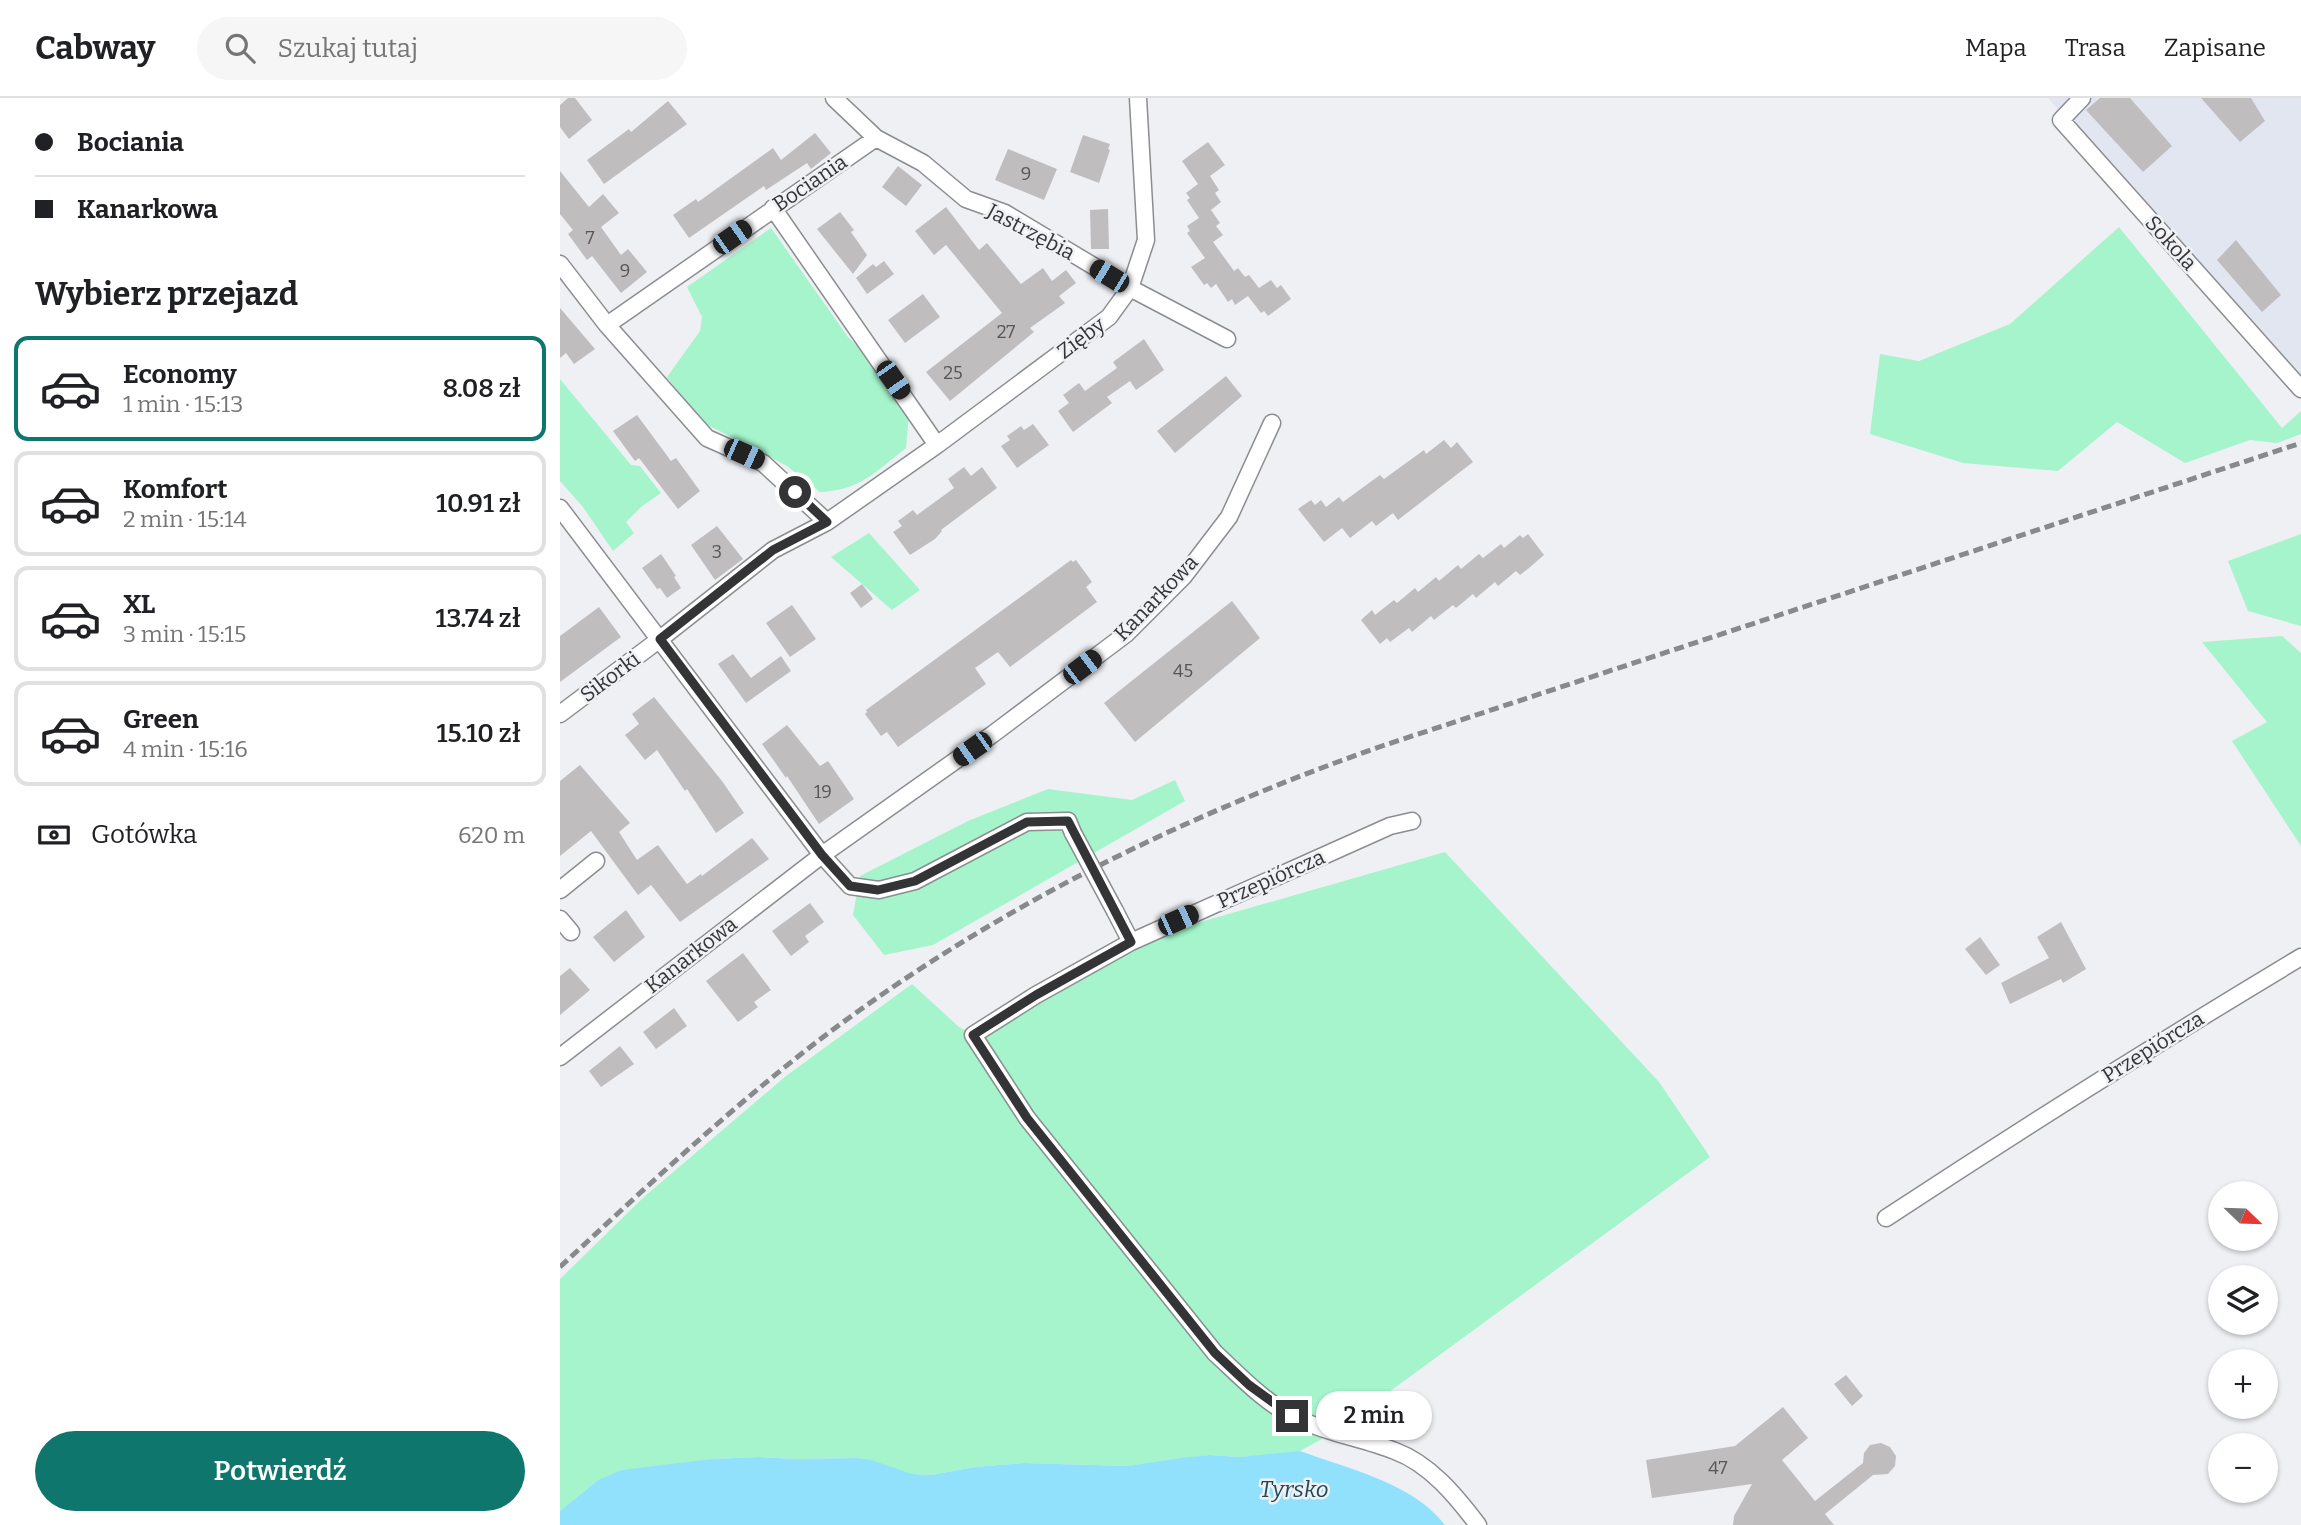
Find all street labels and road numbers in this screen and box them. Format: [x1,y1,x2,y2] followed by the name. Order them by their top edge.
[768,148,853,217] street label: Bociania
[982,197,1080,266] street label: Jastrzębia
[2140,210,2203,276] street label: Sokola
[1052,311,1111,364] street label: Zięby
[1108,549,1204,647] street label: Kanarkowa
[575,646,645,708] street label: Sikorki
[1213,843,1329,914] street label: Przepiórcza
[640,911,743,999] street label: Kanarkowa
[2097,1005,2209,1089] street label: Przepiórcza

